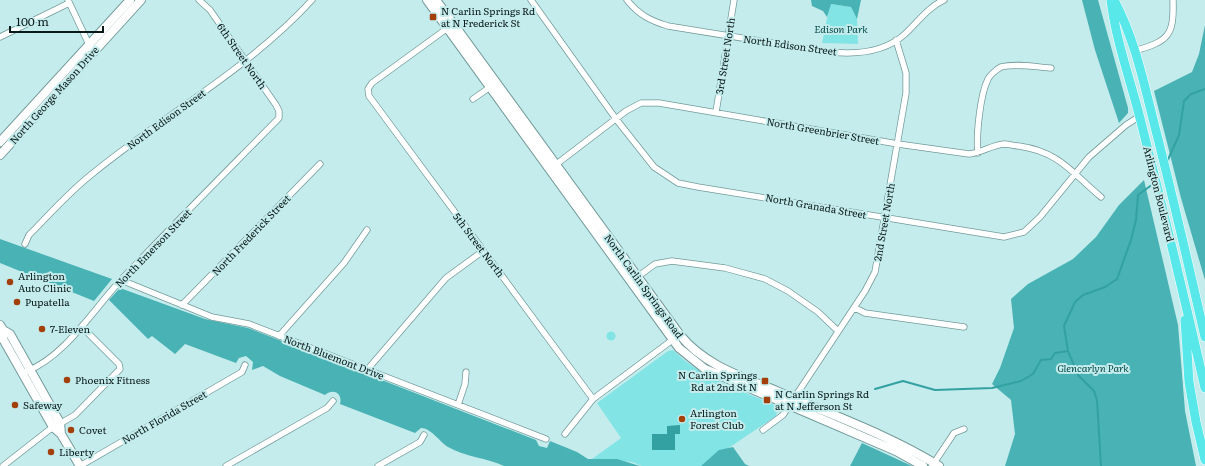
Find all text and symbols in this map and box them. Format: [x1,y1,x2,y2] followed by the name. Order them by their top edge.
[441,3,535,30] place label: N Carlin Springs Rd at N Frederick St
[10,8,103,34] scale bar
[16,12,49,30] text: 100 m
[428,12,438,22] marker: N Carlin Springs Rd at N Frederick St
[711,16,738,96] street label: 3rd Street North
[214,20,271,92] street label: 6th Street North
[814,21,868,36] park label: Edison Park
[742,31,838,58] street label: North Edison Street
[6,42,102,147] street label: North George Mason Drive
[123,85,208,152] street label: North Edison Street
[766,113,881,148] street label: North Greenbrier Street
[1140,145,1179,243] street label: Arlington Boulevard
[869,181,898,262] street label: 2nd Street North
[764,189,868,222] street label: North Granada Street
[208,191,293,279] street label: North Frederick Street
[111,205,194,290] street label: North Emerson Street
[450,209,509,280] street label: 5th Street North
[601,230,687,341] street label: North Carlin Springs Road
[18,268,71,295] place label: Arlington Auto Clinic
[5,277,15,287] marker: Arlington Auto Clinic
[25,294,70,309] place label: Pupatella
[12,297,22,307] marker: Pupatella
[50,321,90,336] place label: 7-Eleven
[37,324,47,334] marker: 7-Eleven
[282,330,386,383] street label: North Bluemont Drive
[1057,360,1129,375] park label: Glencarlyn Park
[678,367,757,394] place label: N Carlin Springs Rd at 2nd St N
[75,372,150,387] place label: Phoenix Fitness
[62,375,72,385] marker: Phoenix Fitness
[760,376,770,386] marker: N Carlin Springs Rd at 2nd St N
[118,386,209,447] street label: North Florida Street
[775,386,869,413] place label: N Carlin Springs Rd at N Jefferson St
[762,395,772,405] marker: N Carlin Springs Rd at N Jefferson St
[23,397,62,412] place label: Safeway
[10,400,20,410] marker: Safeway
[690,405,744,432] place label: Arlington Forest Club
[677,414,687,424] marker: Arlington Forest Club
[79,422,106,437] place label: Covet
[66,425,76,435] marker: Covet
[59,444,94,459] place label: Liberty
[46,447,56,457] marker: Liberty

